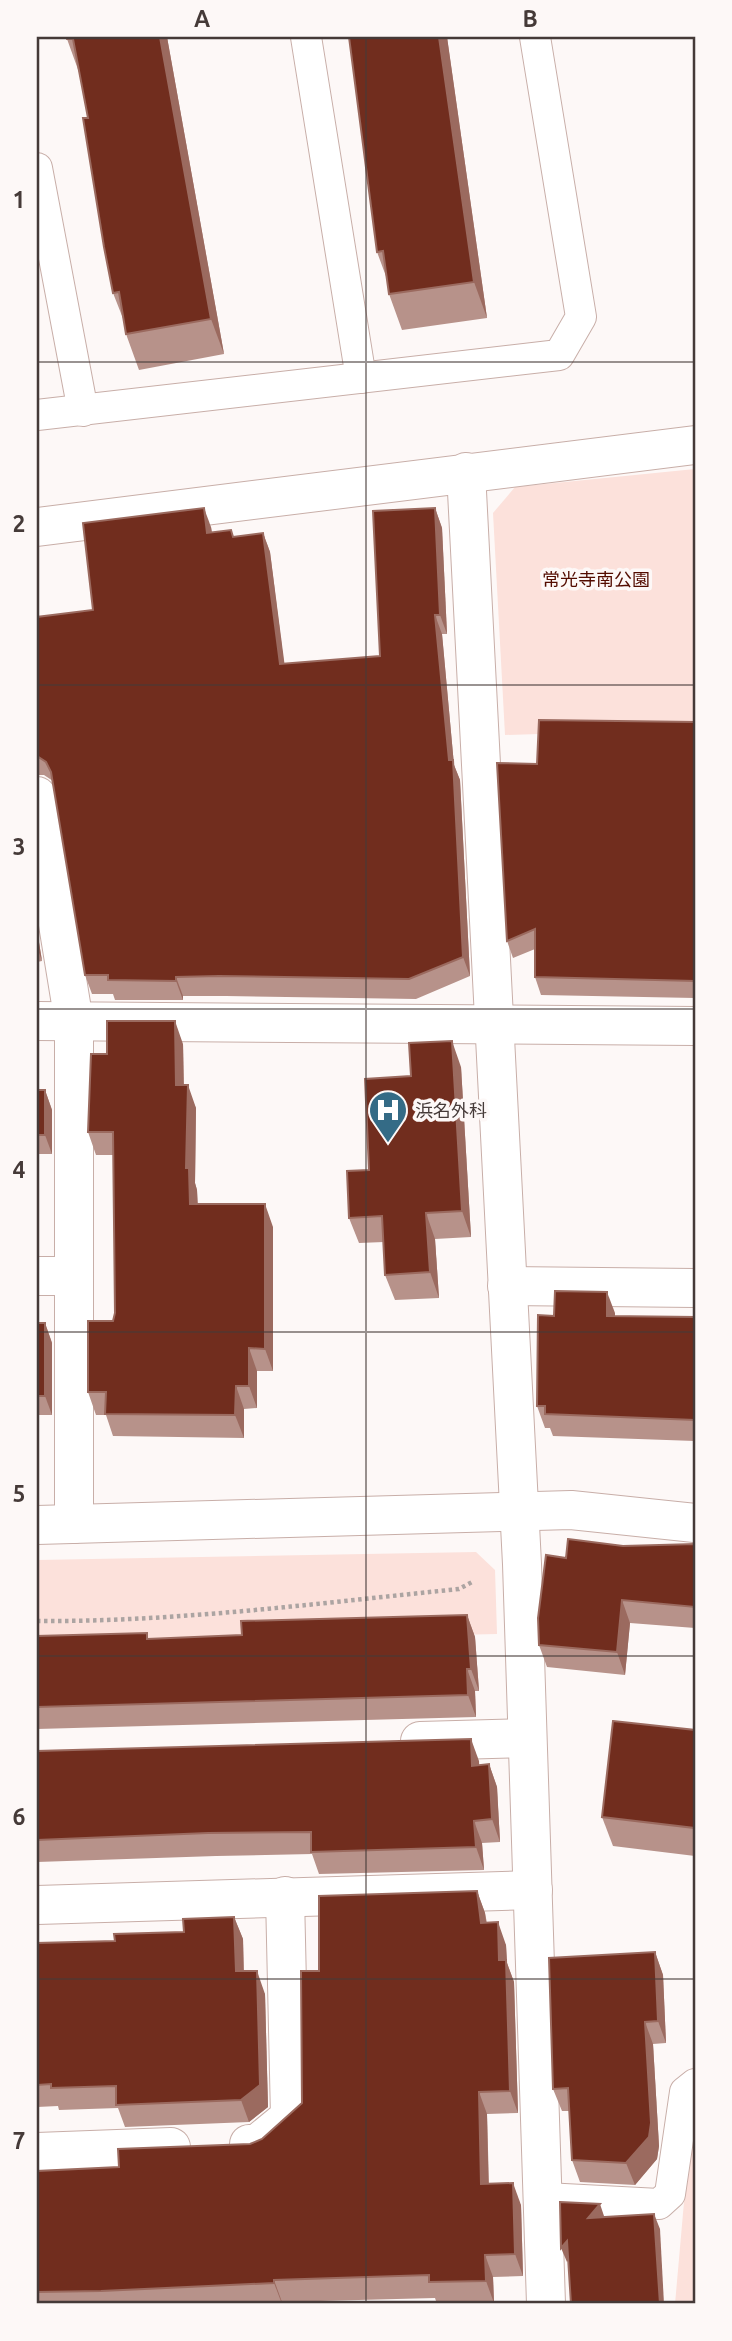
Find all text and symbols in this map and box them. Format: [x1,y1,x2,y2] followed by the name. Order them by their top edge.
[194,6,210,31] text: A
[522,6,538,31] text: B
[13,187,25,212] text: 1
[13,511,25,536] text: 2
[542,569,650,589] park label: 常光寺南公園
[13,834,25,859] text: 3
[367,1089,409,1144] hospital icon: 浜名外科
[415,1100,487,1120] place label: 浜名外科
[13,1157,26,1182] text: 4
[13,1481,25,1506] text: 5
[13,1804,26,1829] text: 6
[13,2128,25,2153] text: 7

